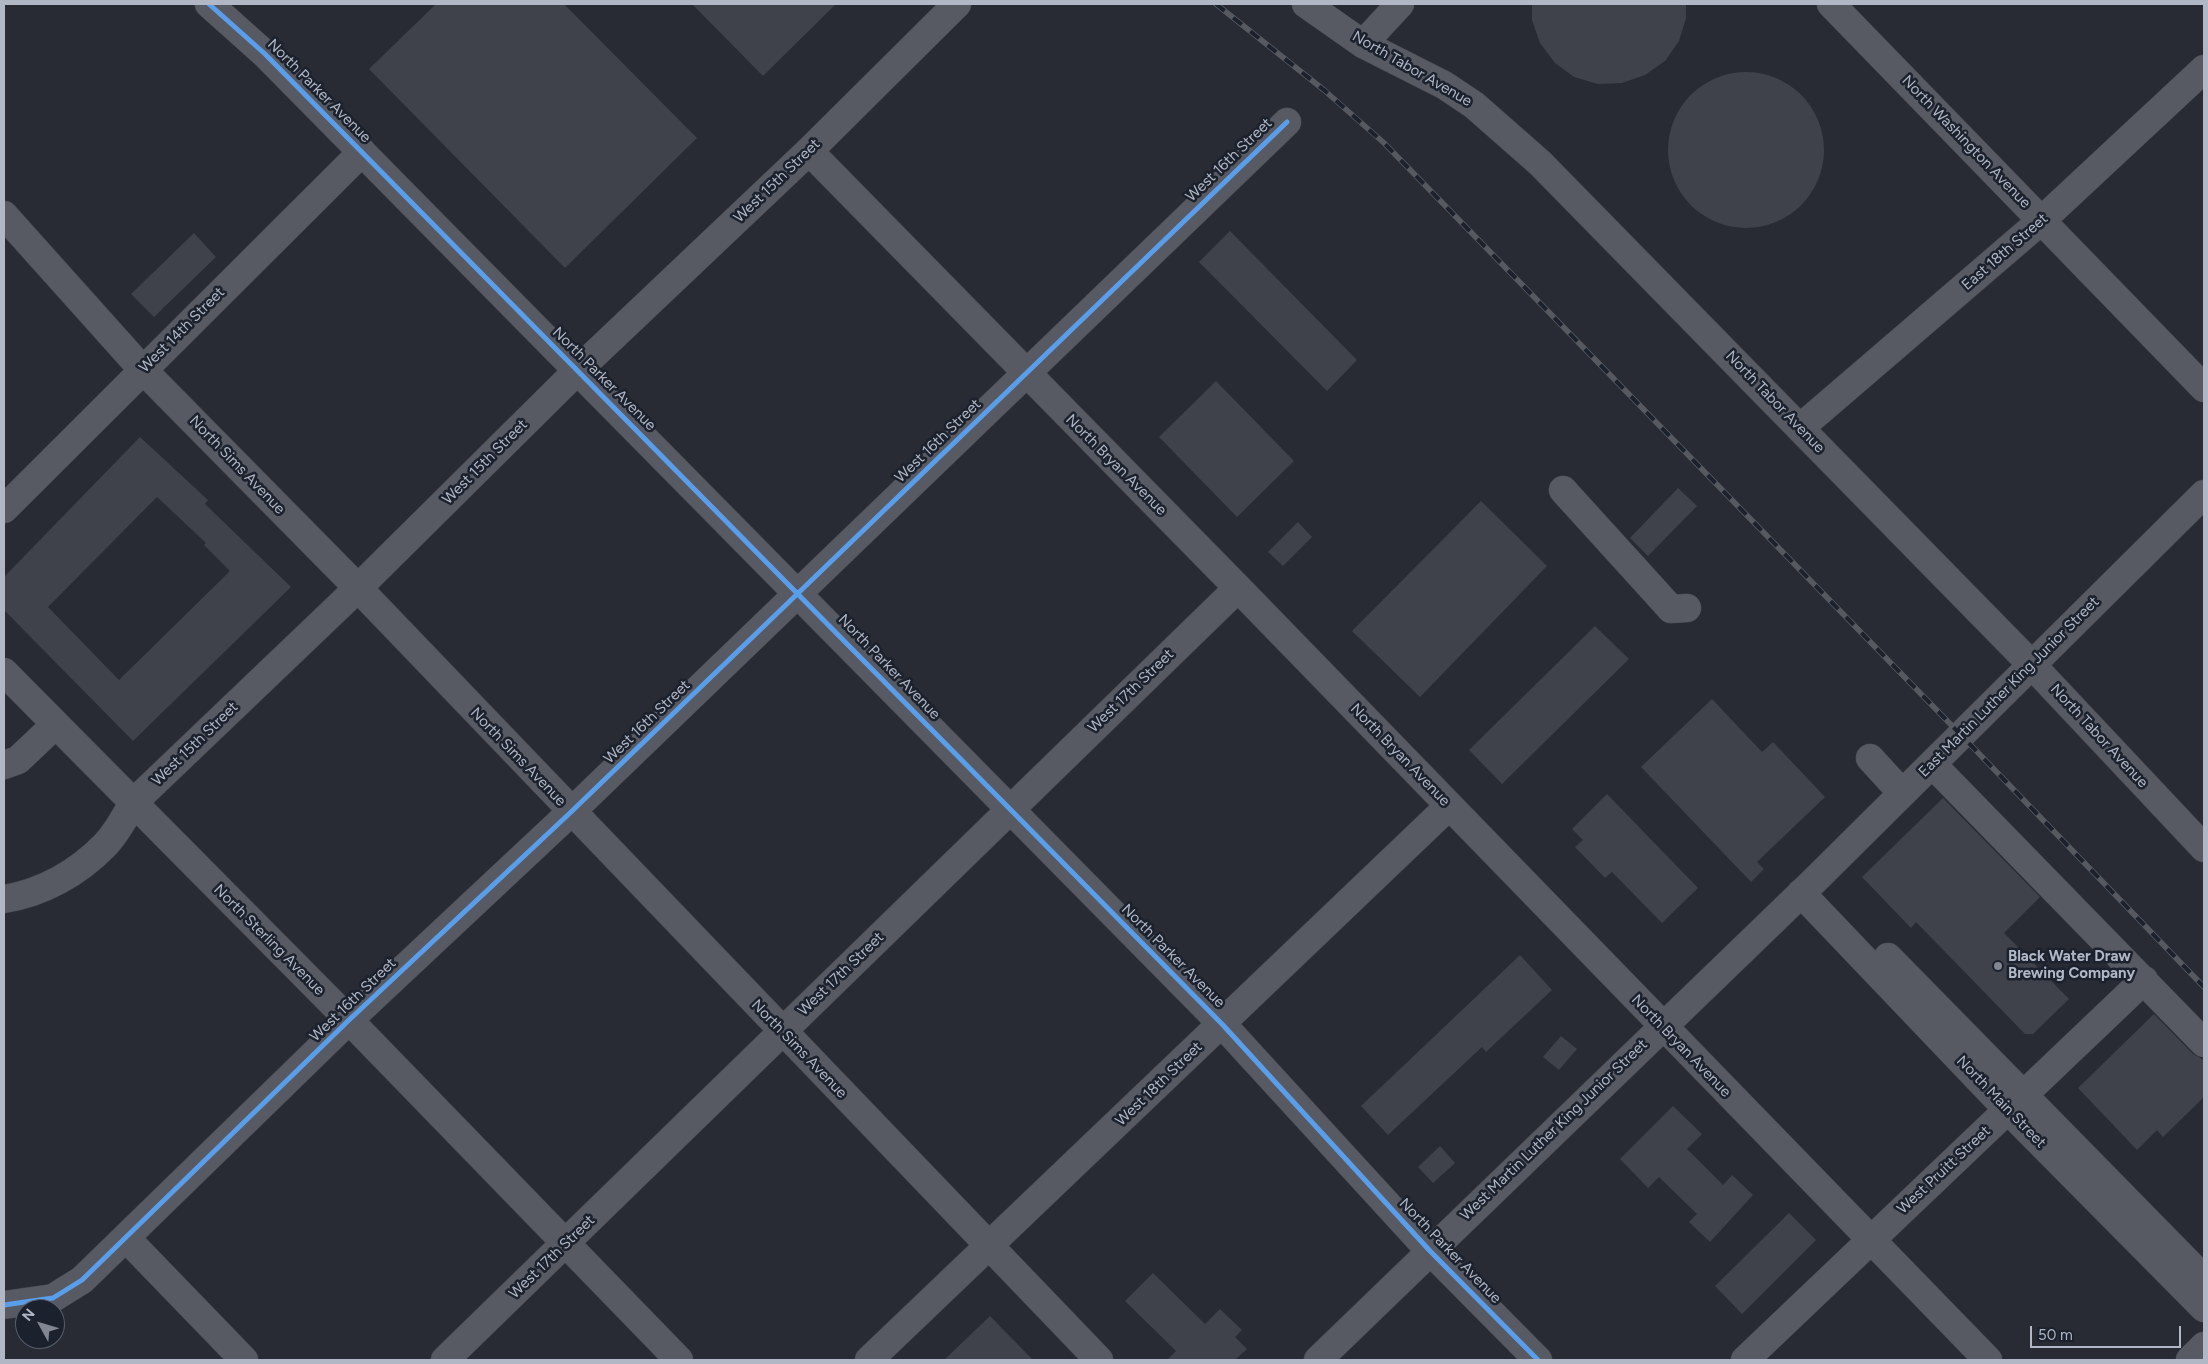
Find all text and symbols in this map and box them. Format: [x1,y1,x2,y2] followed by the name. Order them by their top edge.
[1349,27,1475,111] street label: North Tabor Avenue
[263,35,375,147] street label: North Parker Avenue
[1898,72,2034,212] street label: North Washington Avenue
[1182,114,1276,206] street label: West 16th Street
[730,135,824,227] street label: West 15th Street
[1958,210,2052,294] street label: East 18th Street
[135,283,229,377] street label: West 14th Street
[548,323,660,435] street label: North Parker Avenue
[1722,347,1828,457] street label: North Tabor Avenue
[891,395,985,487] street label: West 16th Street
[1062,411,1170,519] street label: North Bryan Avenue
[185,412,289,518] street label: North Sims Avenue
[439,416,531,508] street label: West 15th Street
[1915,593,2103,781] street label: East Martin Luther King Junior Street
[834,611,944,723] street label: North Parker Avenue
[1084,646,1178,736] street label: West 17th Street
[600,676,694,768] street label: West 16th Street
[2046,680,2152,792] street label: North Tabor Avenue
[148,698,242,790] street label: West 15th Street
[1346,700,1454,810] street label: North Bryan Avenue
[466,704,570,810] street label: North Sims Avenue
[210,881,328,999] street label: North Sterling Avenue
[1117,900,1229,1012] street label: North Parker Avenue
[794,929,888,1019] street label: West 17th Street
[2008,948,2135,983] place label: Black Water Draw Brewing Company
[306,954,400,1046] street label: West 16th Street
[1992,960,2004,972] marker: Black Water Draw Brewing Company
[1627,991,1735,1101] street label: North Bryan Avenue
[747,996,851,1102] street label: North Sims Avenue
[1457,1036,1651,1224] street label: West Martin Luther King Junior Street
[1112,1038,1206,1130] street label: West 18th Street
[1952,1052,2050,1152] street label: North Main Street
[1894,1122,1994,1218] street label: West Pruitt Street
[1395,1195,1505,1307] street label: North Parker Avenue
[505,1212,599,1302] street label: West 17th Street
[15,1299,65,1349] north arrow
[19,1305,39,1324] text: N
[2033,1316,2184,1348] scale bar
[2038,1326,2073,1344] text: 50 m

